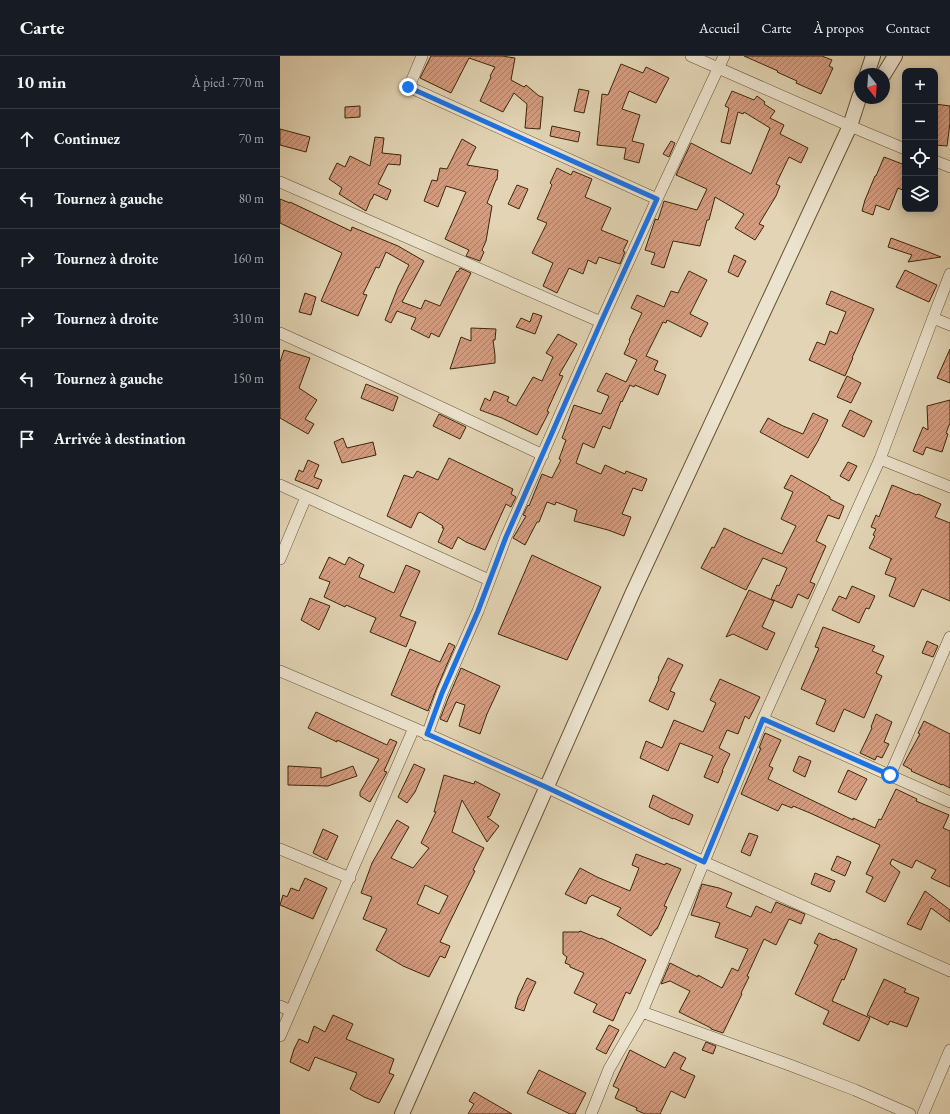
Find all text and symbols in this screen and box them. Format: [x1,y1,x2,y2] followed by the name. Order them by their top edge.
[20,15,64,40] text: Carte
[699,19,740,37] text: Accueil
[762,19,792,37] text: Carte
[814,19,864,37] text: À propos
[886,19,930,37] text: Contact
[854,68,890,104] north arrow
[902,68,938,212] map controls
[902,68,938,104] button: +
[16,71,66,93] text: 10 min
[192,74,264,91] text: À pied · 770 m
[399,78,417,96] route end
[902,104,938,140] button: −
[16,128,38,150] icon: ahead
[54,129,120,148] text: Continuez
[239,130,264,147] text: 70 m
[902,140,938,176] button: locate
[902,176,938,212] button: layers
[16,188,38,210] icon: left
[54,189,163,208] text: Tournez à gauche
[239,190,264,207] text: 80 m
[16,248,38,270] icon: right
[54,249,158,268] text: Tournez à droite
[233,250,264,267] text: 160 m
[16,308,38,330] icon: right
[54,309,158,328] text: Tournez à droite
[233,310,264,327] text: 310 m
[16,368,38,390] icon: left
[54,369,163,388] text: Tournez à gauche
[233,370,264,387] text: 150 m
[16,428,38,450] icon: arrive
[54,429,186,448] text: Arrivée à destination
[881,766,899,784] route start

